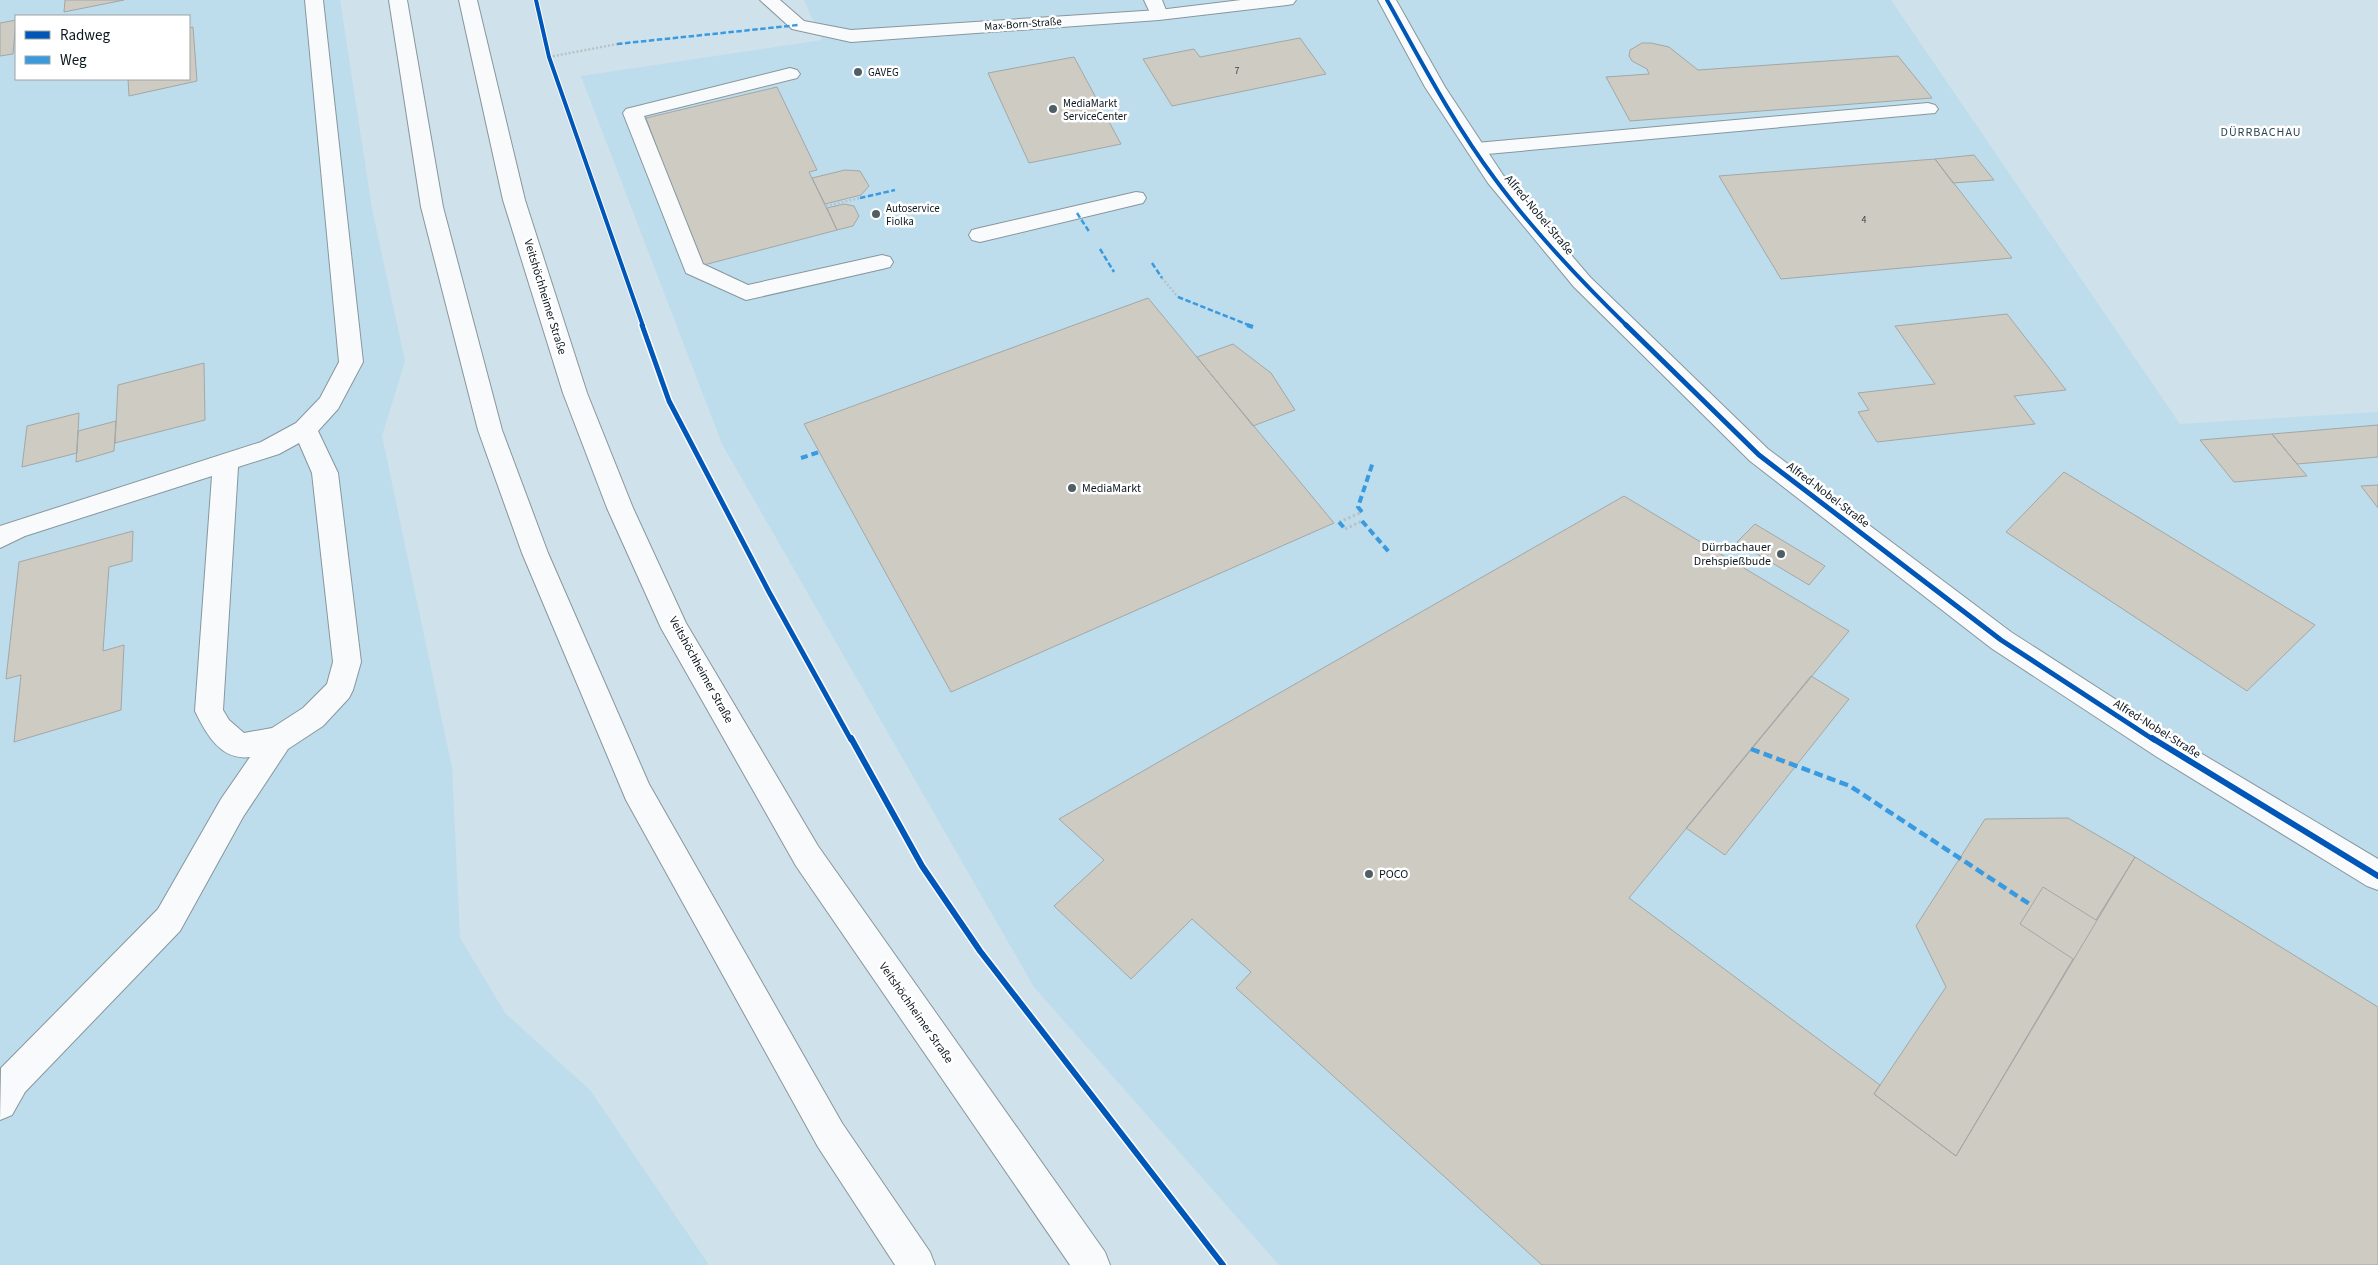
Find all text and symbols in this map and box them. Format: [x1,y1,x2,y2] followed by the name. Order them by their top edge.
[984,14,1063,34] street label: Max-Born-Straße
[15,15,190,80] legend
[60,25,110,46] text: Radweg
[60,50,87,71] text: Weg
[1235,64,1240,78] house number: 7
[868,65,899,80] place label: GAVEG
[852,66,864,78] marker: GAVEG
[1063,96,1127,124] place label: MediaMarkt ServiceCenter
[1047,103,1059,115] marker: MediaMarkt ServiceCenter
[2221,124,2301,141] district label: DÜRRBACHAU
[1500,171,1578,259] street label: Alfred-Nobel-Straße
[886,201,940,229] place label: Autoservice Fiolka
[870,208,882,220] marker: Autoservice Fiolka
[1862,213,1867,227] house number: 4
[519,237,571,357] street label: Veitshöchheimer Straße
[1783,458,1873,532] street label: Alfred-Nobel-Straße
[1082,480,1141,497] place label: MediaMarkt
[1066,482,1078,494] marker: MediaMarkt
[1694,539,1772,570] place label: Dürrbachauer Drehspießbude
[1775,548,1787,560] marker: Dürrbachauer Drehspießbude
[665,613,737,727] street label: Veitshöchheimer Straße
[2110,695,2204,763] street label: Alfred-Nobel-Straße
[1379,866,1408,883] place label: POCO
[1363,868,1375,880] marker: POCO
[875,959,957,1067] street label: Veitshöchheimer Straße

